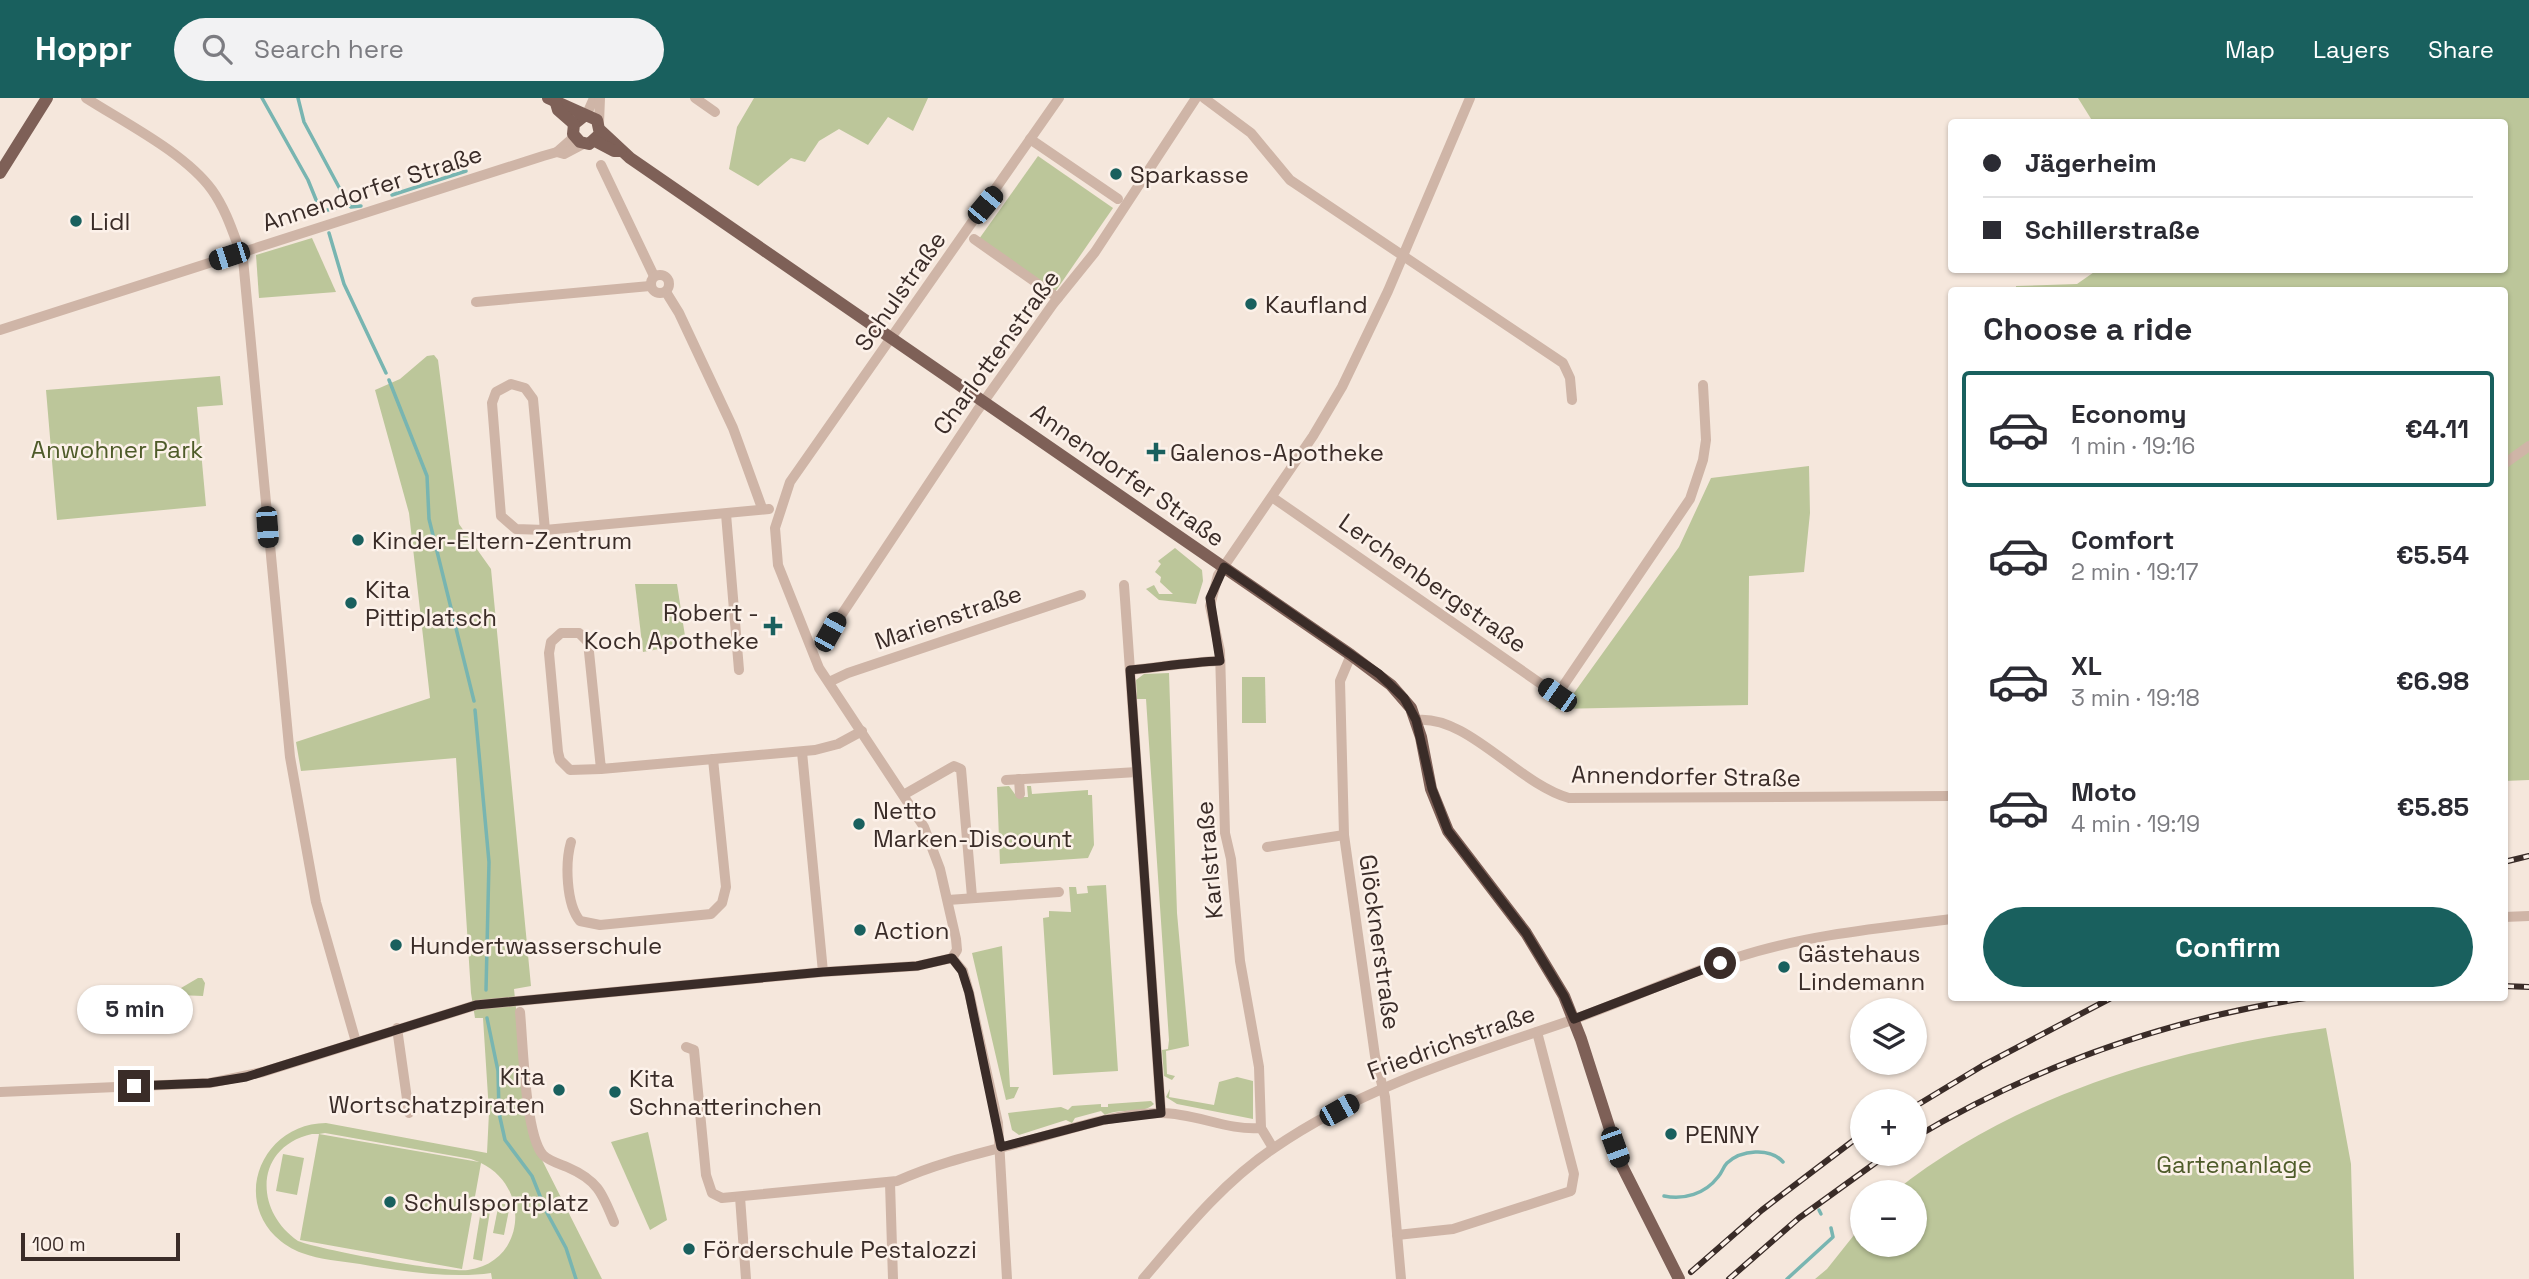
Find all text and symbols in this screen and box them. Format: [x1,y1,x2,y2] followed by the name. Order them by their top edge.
[174,18,664,81] search box
[35,28,132,70] text: Hoppr
[198,30,236,68] icon: search
[254,32,404,66] text: Search here
[2225,34,2275,65] text: Map
[2313,34,2390,65] text: Layers
[2428,34,2494,65] text: Share
[258,138,486,238] street label: Annendorfer Straße
[2025,146,2157,180] text: Jägerheim
[1130,159,1249,190] place label: Sparkasse
[1108,166,1124,182] marker: Sparkasse
[964,182,1007,228] car
[90,206,130,237] place label: Lidl
[68,213,84,229] marker: Lidl
[2025,213,2200,247] text: Schillerstraße
[847,225,953,357] street label: Schulstraße
[206,240,253,272] car
[926,263,1066,441] street label: Charlottenstraße
[1265,289,1368,320] place label: Kaufland
[1243,296,1259,312] marker: Kaufland
[1983,309,2193,349] text: Choose a ride
[1025,396,1231,554] street label: Annendorfer Straße
[2071,397,2187,431] text: Economy
[1987,398,2050,461] icon: car
[2405,412,2469,446] text: €4.11
[2071,431,2195,461] text: 1 min · 19:16
[31,434,203,465] park label: Anwohner Park
[1170,437,1384,468] place label: Galenos-Apotheke
[1148,444,1164,460] marker: Galenos-Apotheke
[256,505,279,549] car
[1333,506,1533,660] street label: Lerchenbergstraße
[2071,523,2174,557] text: Comfort
[1987,524,2050,587] icon: car
[372,525,632,556] place label: Kinder-Eltern-Zentrum
[350,532,366,548] marker: Kinder-Eltern-Zentrum
[2396,538,2469,572] text: €5.54
[2071,557,2199,587] text: 2 min · 19:17
[365,574,497,633] place label: Kita Pittiplatsch
[870,577,1026,657] street label: Marienstraße
[343,595,359,611] marker: Kita Pittiplatsch
[584,597,759,656] place label: Robert - Koch Apotheke
[811,609,850,655] car
[765,618,781,634] marker: Robert - Koch Apotheke
[2071,649,2102,683] text: XL
[1987,650,2050,713] icon: car
[2396,664,2469,698] text: €6.98
[1534,674,1581,716] car
[2071,683,2200,713] text: 3 min · 19:18
[1571,758,1801,794] street label: Annendorfer Straße
[2071,775,2137,809] text: Moto
[1987,776,2050,839] icon: car
[2397,790,2469,824] text: €5.85
[873,795,1072,854] place label: Netto Marken-Discount
[1188,800,1230,920] street label: Karlstraße
[2071,809,2200,839] text: 4 min · 19:19
[851,816,867,832] marker: Netto Marken-Discount
[1352,852,1408,1032] street label: Glöcknerstraße
[1983,907,2473,987] button: Confirm
[874,915,949,946] place label: Action
[852,922,868,938] marker: Action
[410,930,662,961] place label: Hundertwasserschule
[388,937,404,953] marker: Hundertwasserschule
[1798,938,1925,997] place label: Gästehaus Lindemann
[1704,947,1736,979] route start
[1776,959,1792,975] marker: Gästehaus Lindemann
[76,984,192,1034] callout: 5 min
[105,994,165,1024] text: 5 min
[1363,997,1539,1087] street label: Friedrichstraße
[1850,998,1927,1257] map controls
[1850,998,1927,1075] button: layers
[329,1061,545,1120] place label: Kita Wortschatzpiraten
[629,1063,822,1122] place label: Kita Schnatterinchen
[118,1070,150,1102] route end
[551,1082,567,1098] marker: Kita Wortschatzpiraten
[607,1084,623,1100] marker: Kita Schnatterinchen
[1850,1089,1927,1166] button: +
[1316,1091,1363,1129] car
[1685,1119,1760,1150] place label: PENNY
[1598,1124,1633,1170] car
[1663,1126,1679,1142] marker: PENNY
[2156,1149,2312,1180] park label: Gartenanlage
[1850,1180,1927,1257] button: −
[404,1187,589,1218] place label: Schulsportplatz
[382,1194,398,1210] marker: Schulsportplatz
[21,1230,180,1262] scale bar
[32,1232,86,1257] text: 100 m
[703,1234,977,1265] place label: Förderschule Pestalozzi
[681,1241,697,1257] marker: Förderschule Pestalozzi

